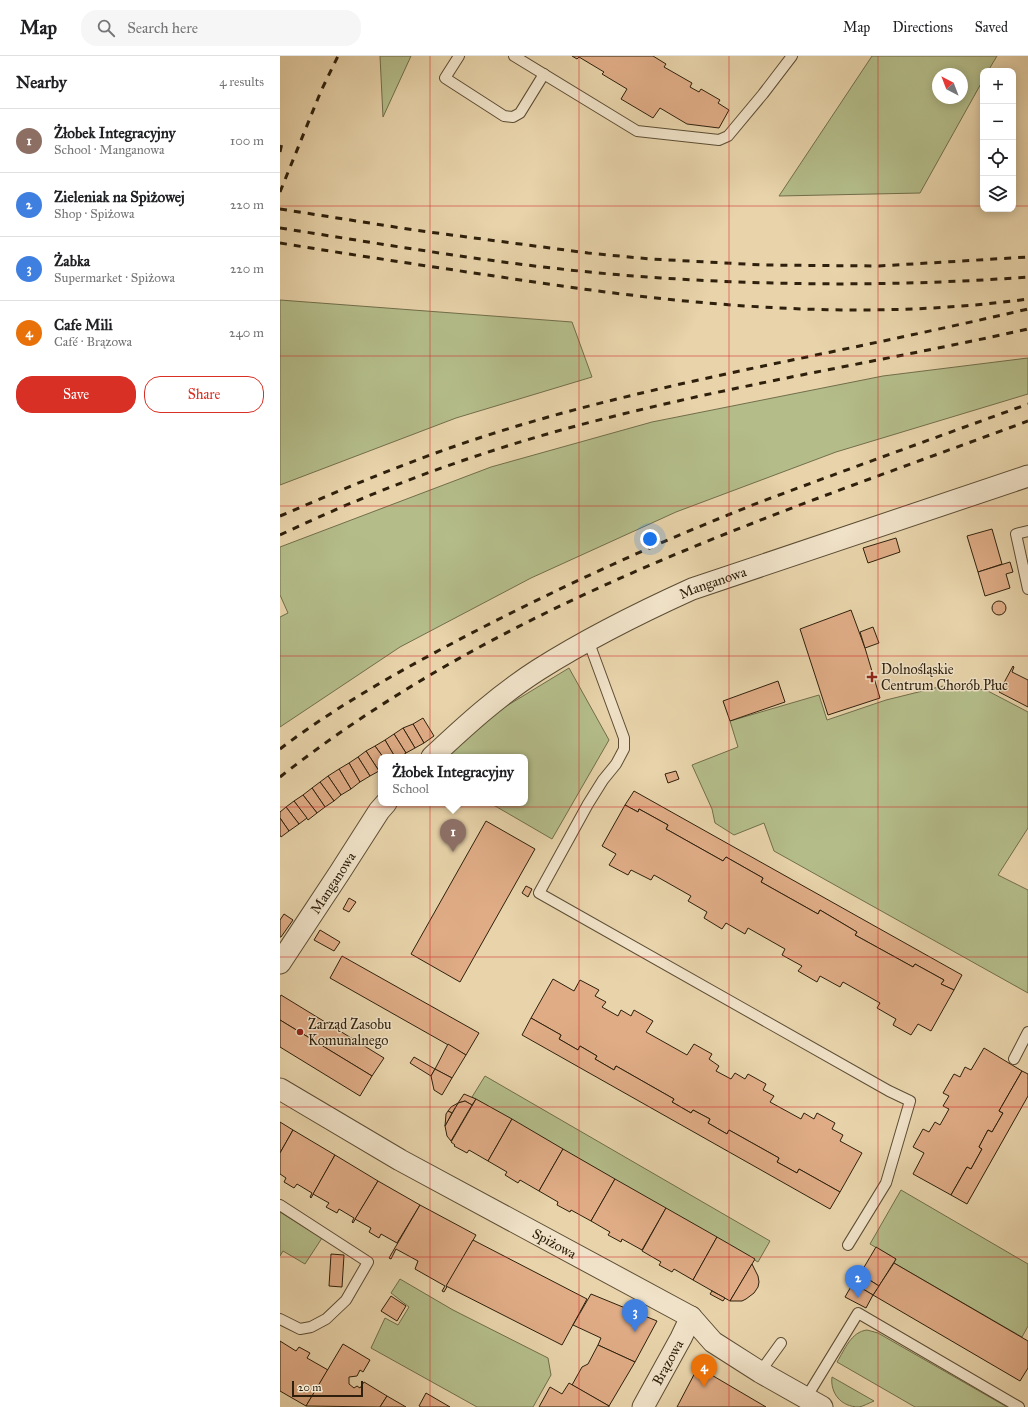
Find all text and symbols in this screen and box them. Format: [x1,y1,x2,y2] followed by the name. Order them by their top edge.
[81,10,361,46] search box
[20,16,57,39] text: Map
[95,17,117,39] icon: search
[127,19,198,37] text: Search here
[843,19,870,36] text: Map
[892,19,953,36] text: Directions
[975,19,1008,36] text: Saved
[932,68,968,104] north arrow
[980,68,1016,212] map controls
[980,68,1016,104] button: +
[16,72,67,93] text: Nearby
[219,74,264,90] text: 4 results
[980,104,1016,140] button: −
[54,124,176,142] text: Żłobek Integracyjny
[26,133,32,149] text: 1
[230,133,264,149] text: 100 m
[980,140,1016,176] button: locate
[54,142,164,158] text: School · Manganowa
[980,176,1016,212] button: layers
[54,188,185,206] text: Zieleniak na Spiżowej
[26,197,32,213] text: 2
[230,197,264,213] text: 220 m
[54,206,134,222] text: Shop · Spiżowa
[54,252,90,270] text: Żabka
[26,261,32,277] text: 3
[230,261,264,277] text: 220 m
[54,270,175,286] text: Supermarket · Spiżowa
[54,316,113,334] text: Cafe Mili
[25,325,33,341] text: 4
[229,325,264,341] text: 240 m
[54,334,132,350] text: Café · Brązowa
[16,376,136,413] button: Save
[144,376,264,413] button: Share
[640,529,660,549] your location
[676,563,749,603] street label: Manganowa
[881,661,1008,694] place label: Dolnośląskie Centrum Chorób Płuc
[866,671,878,683] marker: Dolnośląskie Centrum Chorób Płuc
[378,754,528,806] popup
[392,763,514,781] text: Żłobek Integracyjny
[392,781,429,797] text: School
[440,819,466,852] pin: 1
[307,849,360,917] street label: Manganowa
[308,1016,392,1049] place label: Zarząd Zasobu Komunalnego
[295,1027,305,1037] marker: Zarząd Zasobu Komunalnego
[529,1225,579,1263] street label: Spiżowa
[845,1265,871,1298] pin: 2
[622,1299,648,1332] pin: 3
[649,1337,687,1388] street label: Brązowa
[691,1354,717,1387] pin: 4
[292,1379,363,1398] scale bar
[298,1381,321,1394] text: 20 m

